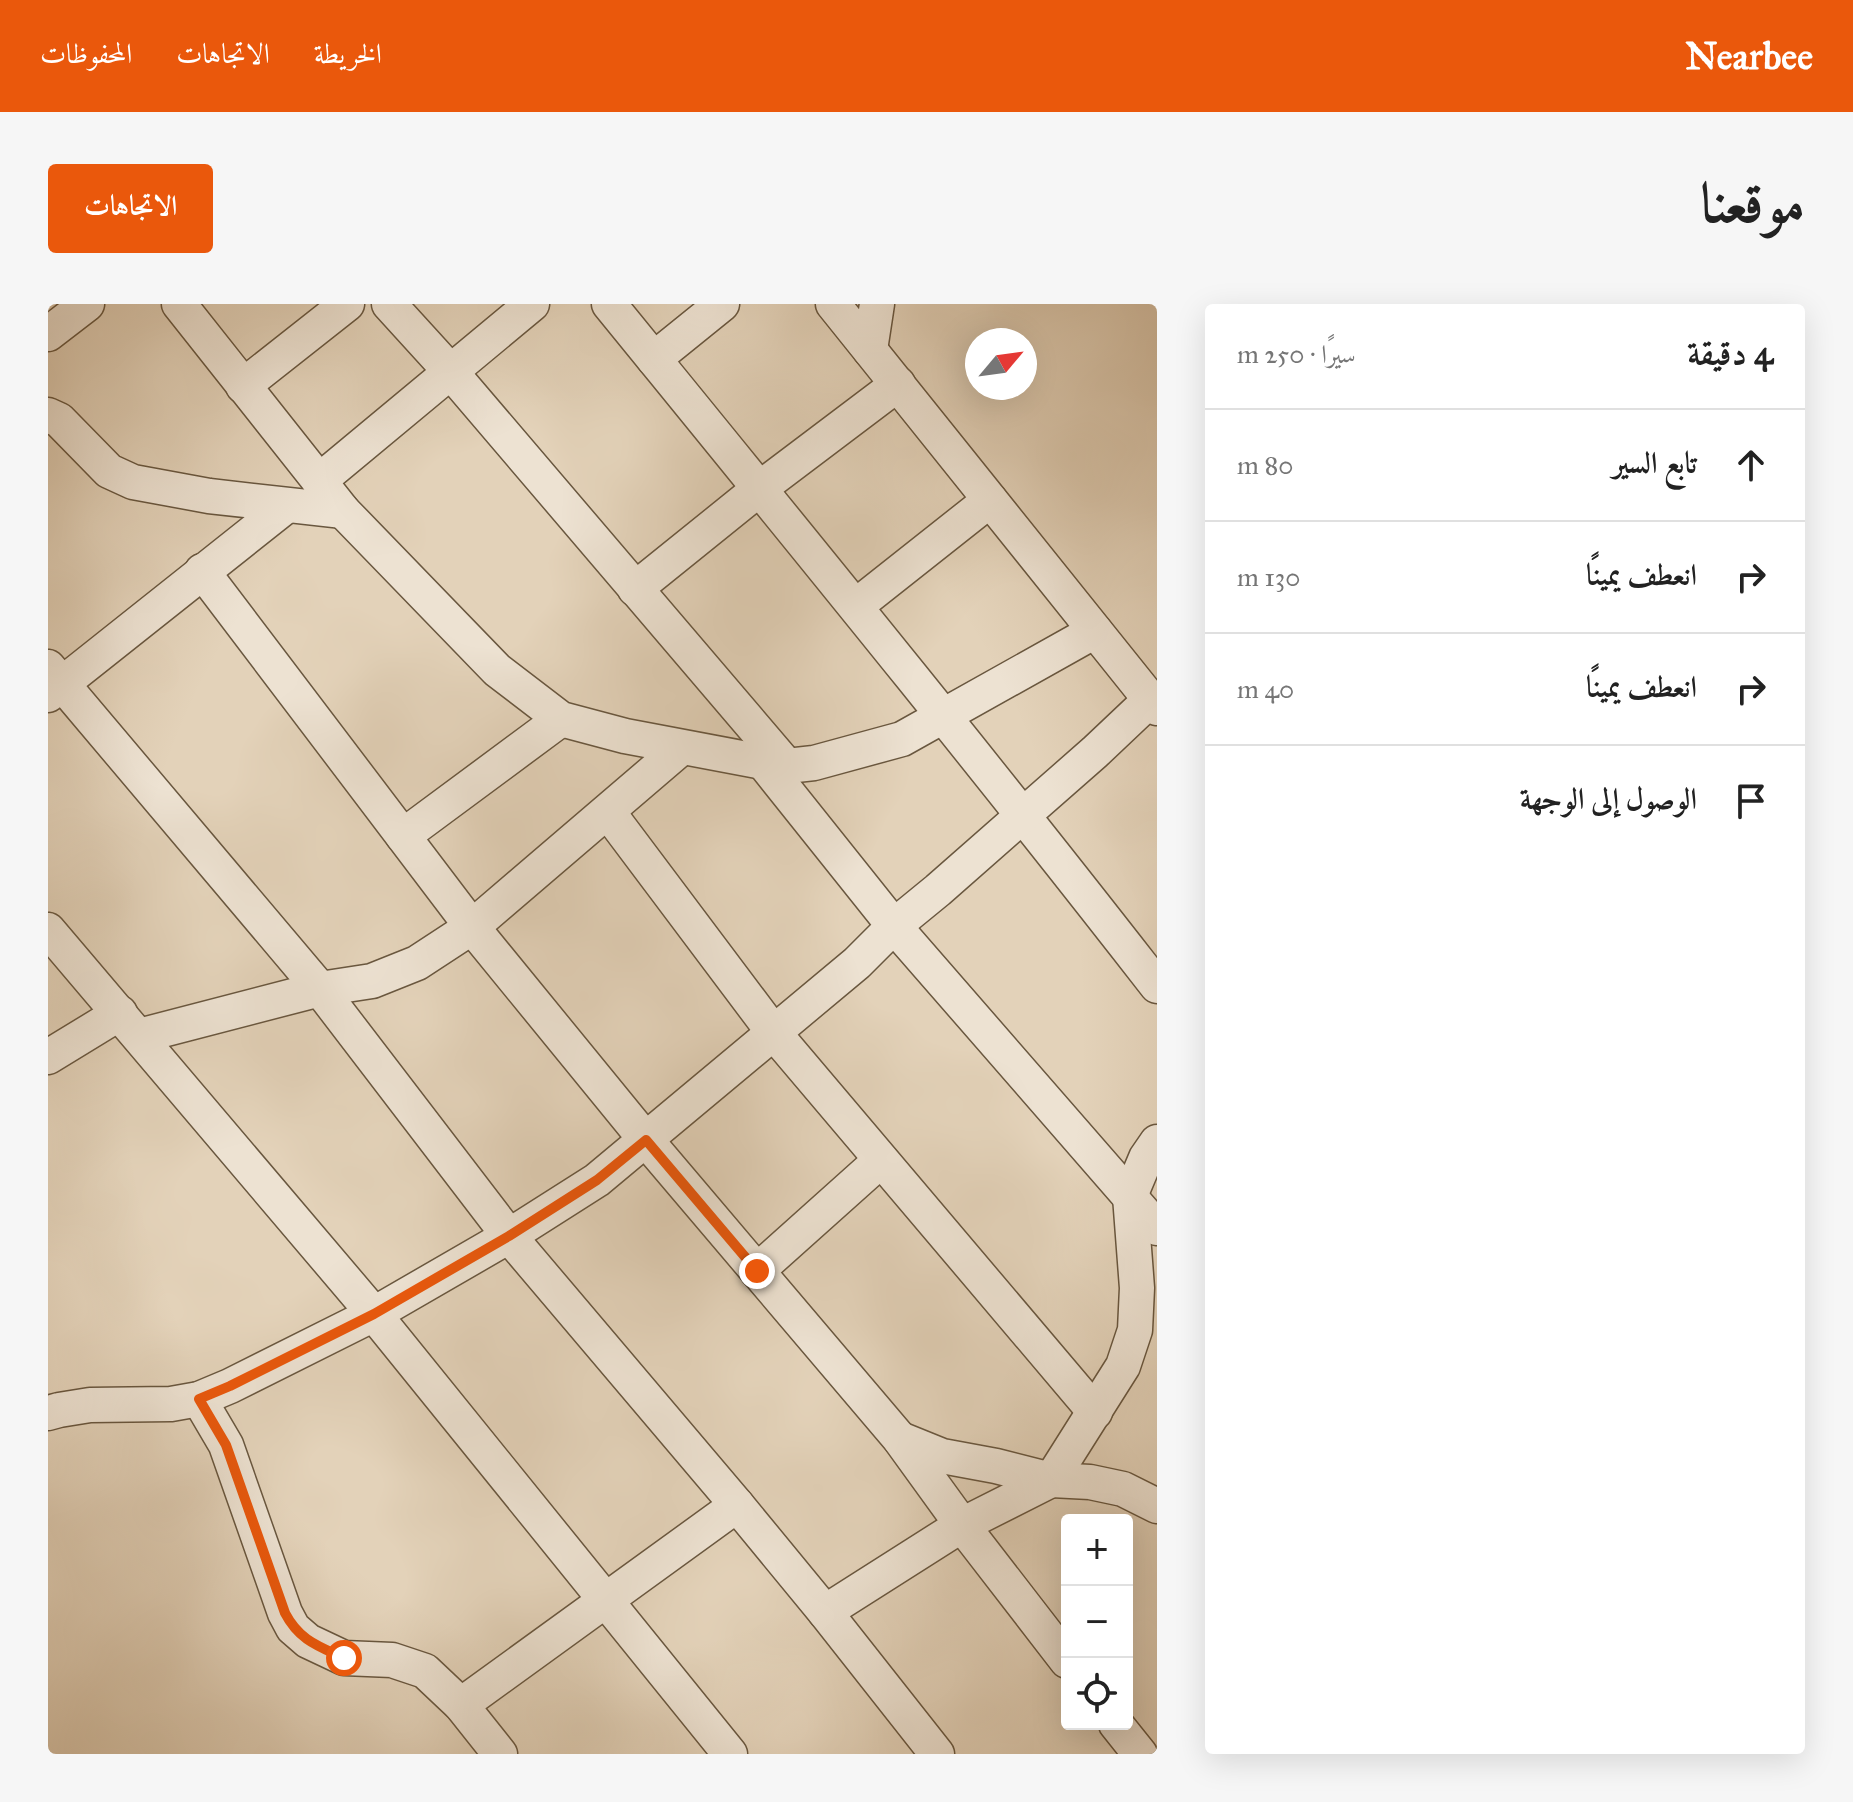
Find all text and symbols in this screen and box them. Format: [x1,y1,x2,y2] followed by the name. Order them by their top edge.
[1685,33,1813,79] text: Nearbee
[40,36,132,71] text: المحفوظات
[176,36,270,71] text: الاتجاهات
[314,36,382,71] text: الخريطة
[48,164,213,253] button: الاتجاهات
[1700,169,1805,237] text: موقعنا
[965,328,1037,400] north arrow
[1687,332,1773,373] text: 4 دقيقة
[1237,338,1356,370] text: سيرًا · 250 m
[1729,443,1773,487] icon: ahead
[1612,445,1697,481] text: تابع السير
[1237,449,1293,481] text: 80 m
[1729,555,1773,599] icon: right
[1586,557,1697,593] text: انعطف يمينًا
[1237,561,1300,593] text: 130 m
[1729,667,1773,711] icon: right
[1586,669,1697,705] text: انعطف يمينًا
[1237,673,1294,705] text: 40 m
[1729,779,1773,823] icon: arrive
[1520,781,1697,817] text: الوصول إلى الوجهة
[739,1253,775,1289] route end
[1061,1514,1133,1730] map controls
[1061,1514,1133,1586] button: +
[1061,1586,1133,1658] button: −
[326,1640,362,1676] route start
[1061,1658,1133,1730] button: locate

